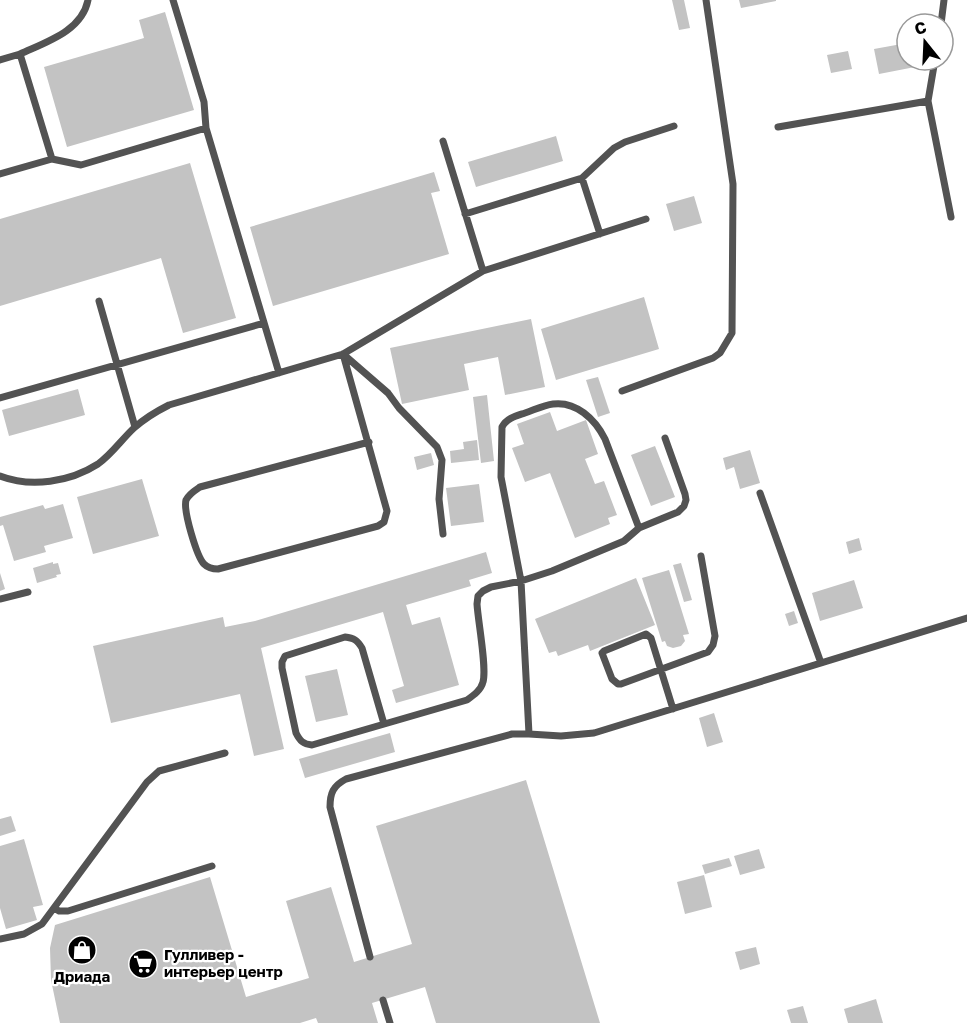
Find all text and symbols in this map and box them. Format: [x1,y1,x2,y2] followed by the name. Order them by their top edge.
[895,12,955,72] north arrow
[912,16,929,39] text: С
[66,934,98,966] shop icon: Дриада
[164,945,283,980] place label: Гулливер - интерьер центр
[127,948,159,980] supermarket icon: Гулливер - интерьер центр
[54,967,111,985] place label: Дриада

